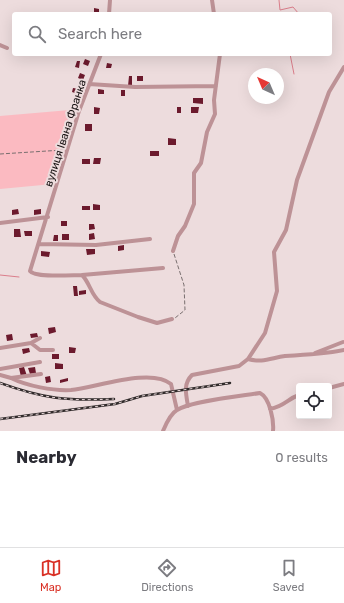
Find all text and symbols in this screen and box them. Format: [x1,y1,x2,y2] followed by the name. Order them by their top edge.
[12,12,332,56] search box
[26,23,48,45] icon: search
[58,25,142,43] text: Search here
[248,68,284,104] north arrow
[42,78,89,188] street label: вулиця Івана Франка
[296,383,332,419] map controls
[296,383,332,419] button: locate
[16,447,77,467] text: Nearby
[275,450,328,465] text: 0 results
[40,557,62,594] tab: Map
[141,557,193,594] tab: Directions
[273,557,304,594] tab: Saved

